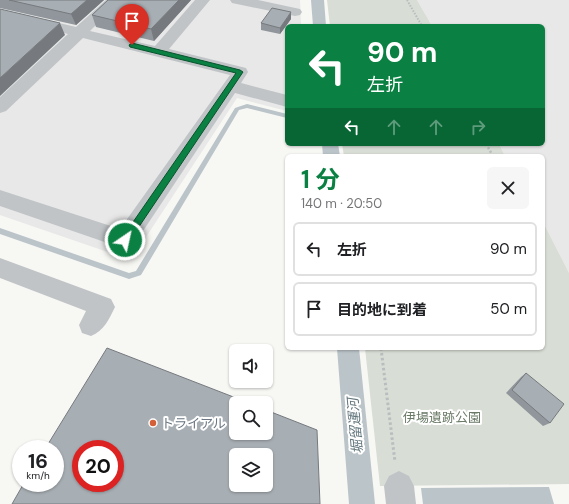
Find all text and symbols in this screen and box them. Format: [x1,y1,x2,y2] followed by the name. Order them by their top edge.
[115,4,149,45] pin
[121,10,143,32] icon: arrive
[367,34,437,71] text: 90 m
[301,40,353,92] icon: left
[367,73,403,97] text: 左折
[341,116,363,138] icon: left
[383,116,405,138] icon: ahead
[425,116,447,138] icon: ahead
[467,116,489,138] icon: right
[301,164,339,195] text: 1 分
[487,167,529,209] button: close
[301,195,382,212] text: 140 m · 20:50
[104,219,146,261] position arrow
[303,238,325,260] icon: left
[490,239,527,259] text: 90 m
[337,240,367,260] text: 左折
[303,298,325,320] icon: arrive
[490,299,527,319] text: 50 m
[337,300,427,320] text: 目的地に到着
[229,344,273,492] map controls
[229,344,273,388] button: sound
[343,394,366,455] water label: 堀留運河
[229,396,273,440] button: search
[403,409,481,426] park label: 伊場遺跡公園
[161,415,226,432] place label: トライアル
[148,418,158,428] marker: トライアル
[72,440,124,492] speed limit sign: 20
[28,448,48,474] text: 16
[229,448,273,492] button: layers
[26,469,50,482] text: km/h

